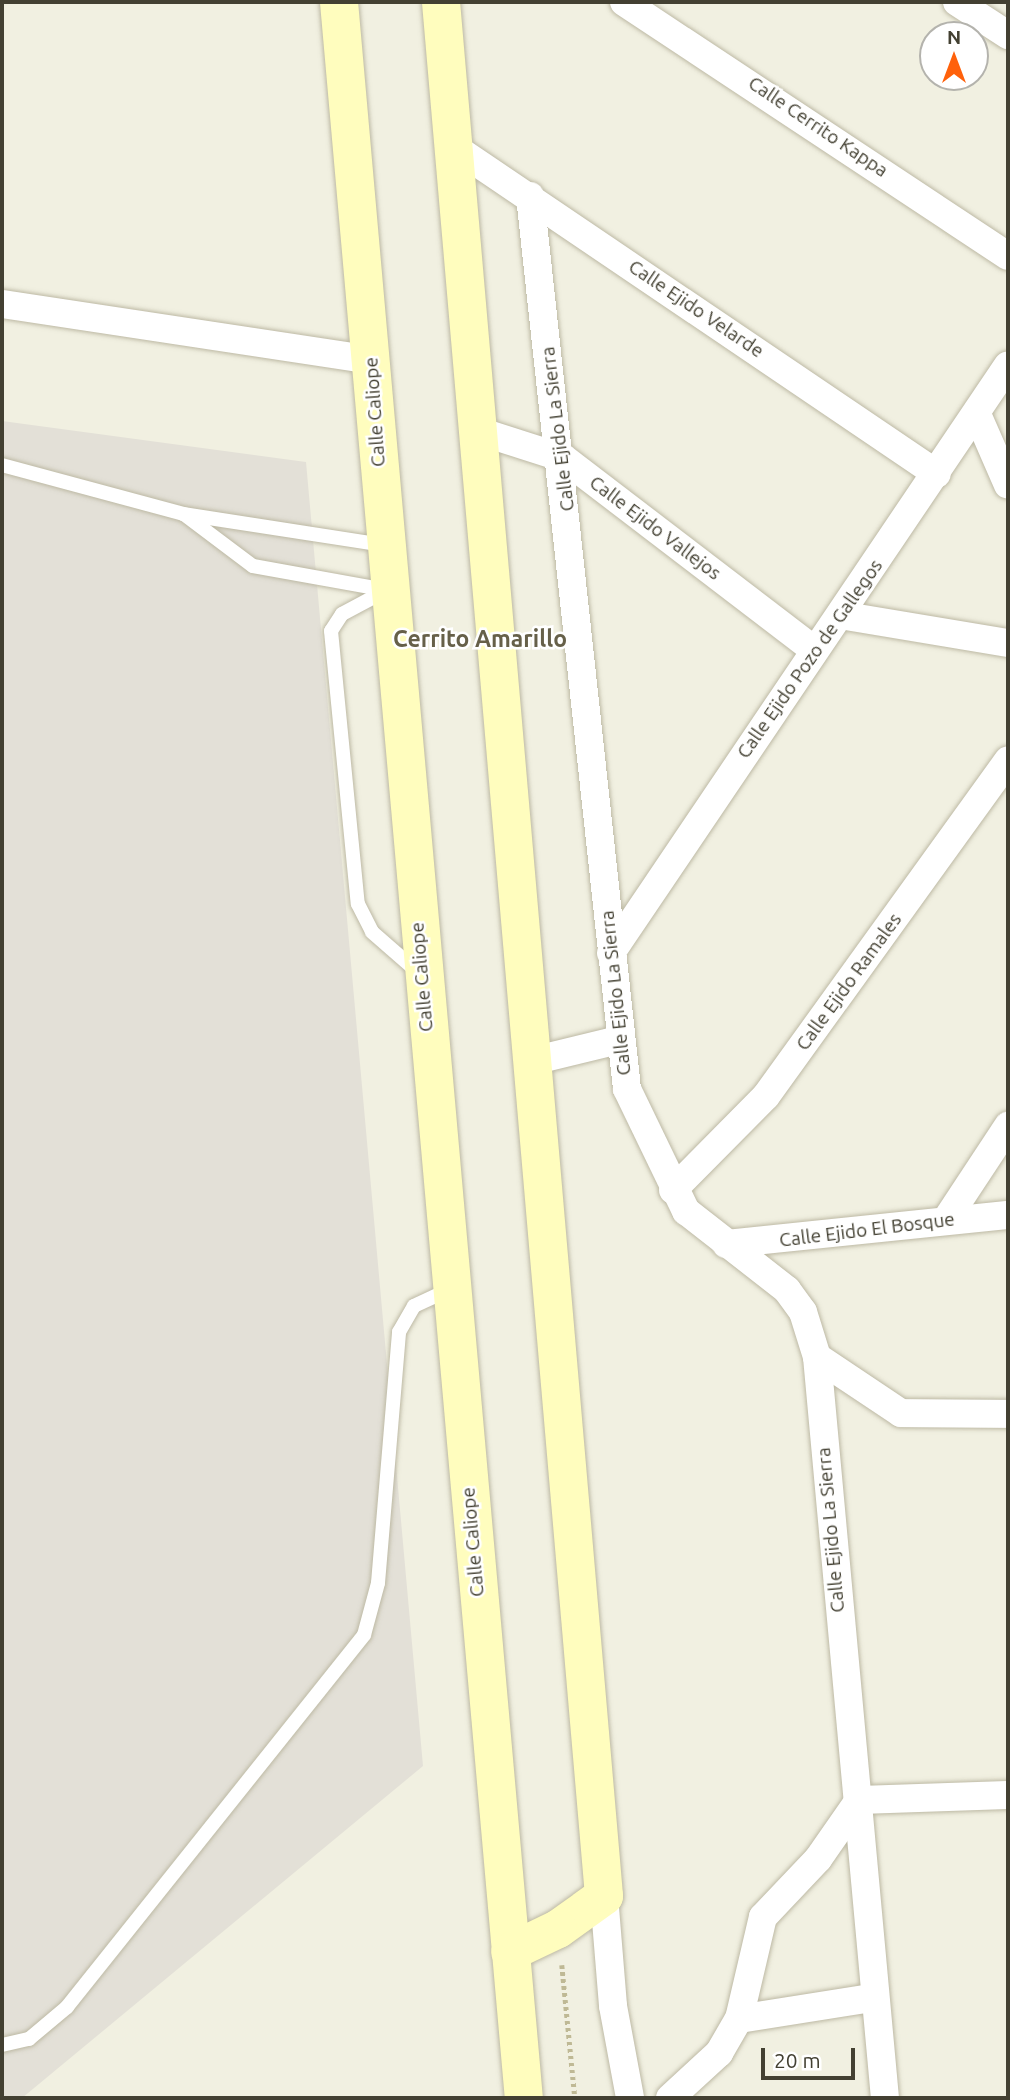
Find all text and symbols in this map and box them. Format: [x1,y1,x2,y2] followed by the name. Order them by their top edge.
[919,21,989,91] north arrow
[947,26,961,48] text: N
[744,72,892,182] street label: Calle Cerrito Kappa
[624,255,768,363] street label: Calle Ejido Velarde
[537,345,579,513] street label: Calle Ejido La Sierra
[360,356,390,468] street label: Calle Caliope
[585,471,725,585] street label: Calle Ejido Vallejos
[732,555,888,763] street label: Calle Ejido Pozo de Gallegos
[393,625,567,653] district label: Cerrito Amarillo
[596,909,636,1077] street label: Calle Ejido La Sierra
[792,909,906,1055] street label: Calle Ejido Ramales
[406,921,438,1033] street label: Calle Caliope
[778,1208,956,1252] street label: Calle Ejido El Bosque
[812,1446,850,1614] street label: Calle Ejido La Sierra
[457,1486,489,1598] street label: Calle Caliope
[765,2034,860,2078] scale bar
[774,2048,821,2072] text: 20 m

